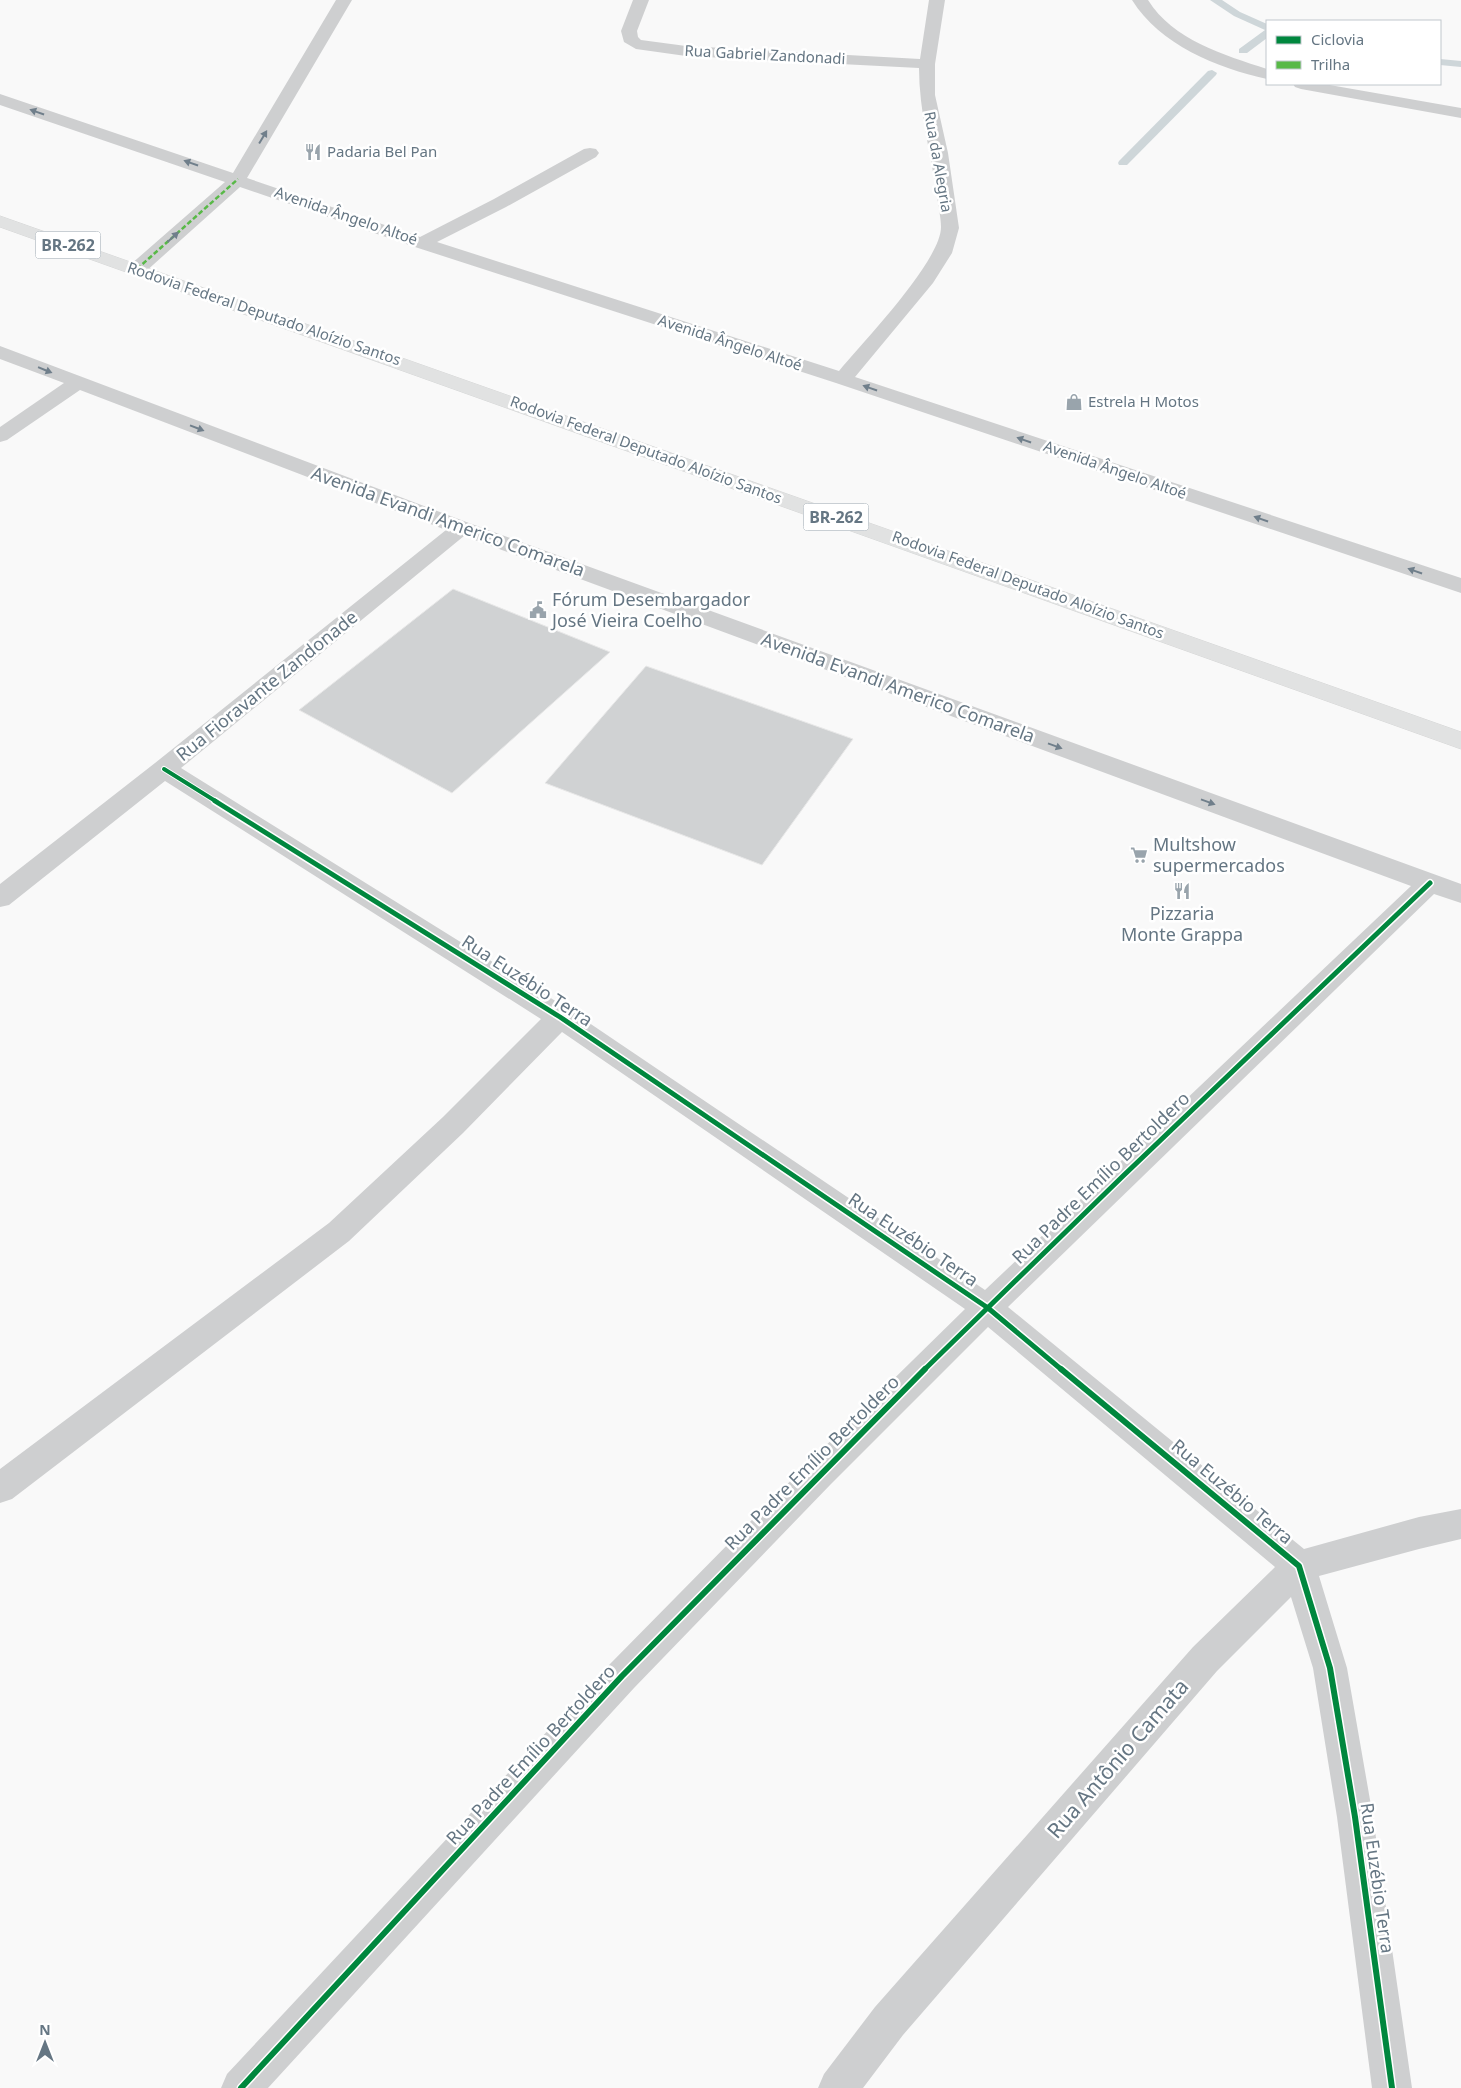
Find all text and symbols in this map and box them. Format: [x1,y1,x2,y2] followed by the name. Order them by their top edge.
[1266,20,1441,85] legend
[1311,29,1364,49] text: Ciclovia
[684,40,846,68] street label: Rua Gabriel Zandonadi
[1311,54,1350,74] text: Trilha
[30,107,45,115] one-way arrow
[920,110,958,214] street label: Rua da Alegria
[258,130,267,143] one-way arrow
[327,141,437,161] place label: Padaria Bel Pan
[303,142,323,162] restaurant icon: Padaria Bel Pan
[184,159,199,166] one-way arrow
[272,181,421,249] street label: Avenida Ângelo Altoé
[167,231,179,243] one-way arrow
[36,232,100,258] road number: BR-262
[125,257,404,369] street label: Rodovia Federal Deputado Aloízio Santos
[656,309,805,375] street label: Avenida Ângelo Altoé
[38,366,53,374] one-way arrow
[862,384,877,391] one-way arrow
[508,390,785,508] street label: Rodovia Federal Deputado Aloízio Santos
[1088,391,1199,411] place label: Estrela H Motos
[1064,392,1084,412] shop icon: Estrela H Motos
[190,424,205,432] one-way arrow
[1016,435,1031,443] one-way arrow
[1041,435,1190,503] street label: Avenida Ângelo Altoé
[308,460,588,582] street label: Avenida Evandi Americo Comarela
[804,504,868,530] road number: BR-262
[1253,515,1268,522] one-way arrow
[890,525,1167,643] street label: Rodovia Federal Deputado Aloízio Santos
[1407,566,1422,574] one-way arrow
[550,587,751,632] place label: Fórum Desembargador José Vieira Coelho
[528,600,548,620] public building icon: Fórum Desembargador José Vieira Coelho
[171,605,362,766] street label: Rua Fioravante Zandonade
[758,626,1038,748] street label: Avenida Evandi Americo Comarela
[1048,742,1063,750] one-way arrow
[1201,798,1216,806] one-way arrow
[1153,832,1285,877] place label: Multshow supermercados
[1129,845,1149,865] supermarket icon: Multshow supermercados
[1172,881,1192,901] restaurant icon: Pizzaria Monte Grappa
[1121,901,1243,946] place label: Pizzaria Monte Grappa
[457,929,598,1032] street label: Rua Euzébio Terra
[1006,1086,1194,1269] street label: Rua Padre Emílio Bertoldero
[844,1187,983,1292] street label: Rua Euzébio Terra
[719,1370,904,1555] street label: Rua Padre Emílio Bertoldero
[1167,1433,1298,1549] street label: Rua Euzébio Terra
[440,1659,620,1849] street label: Rua Padre Emílio Bertoldero
[1040,1673,1194,1844] street label: Rua Antônio Camata
[1356,1801,1400,1955] street label: Rua Euzébio Terra
[20,2018,70,2068] north arrow
[39,2020,51,2039] text: N

